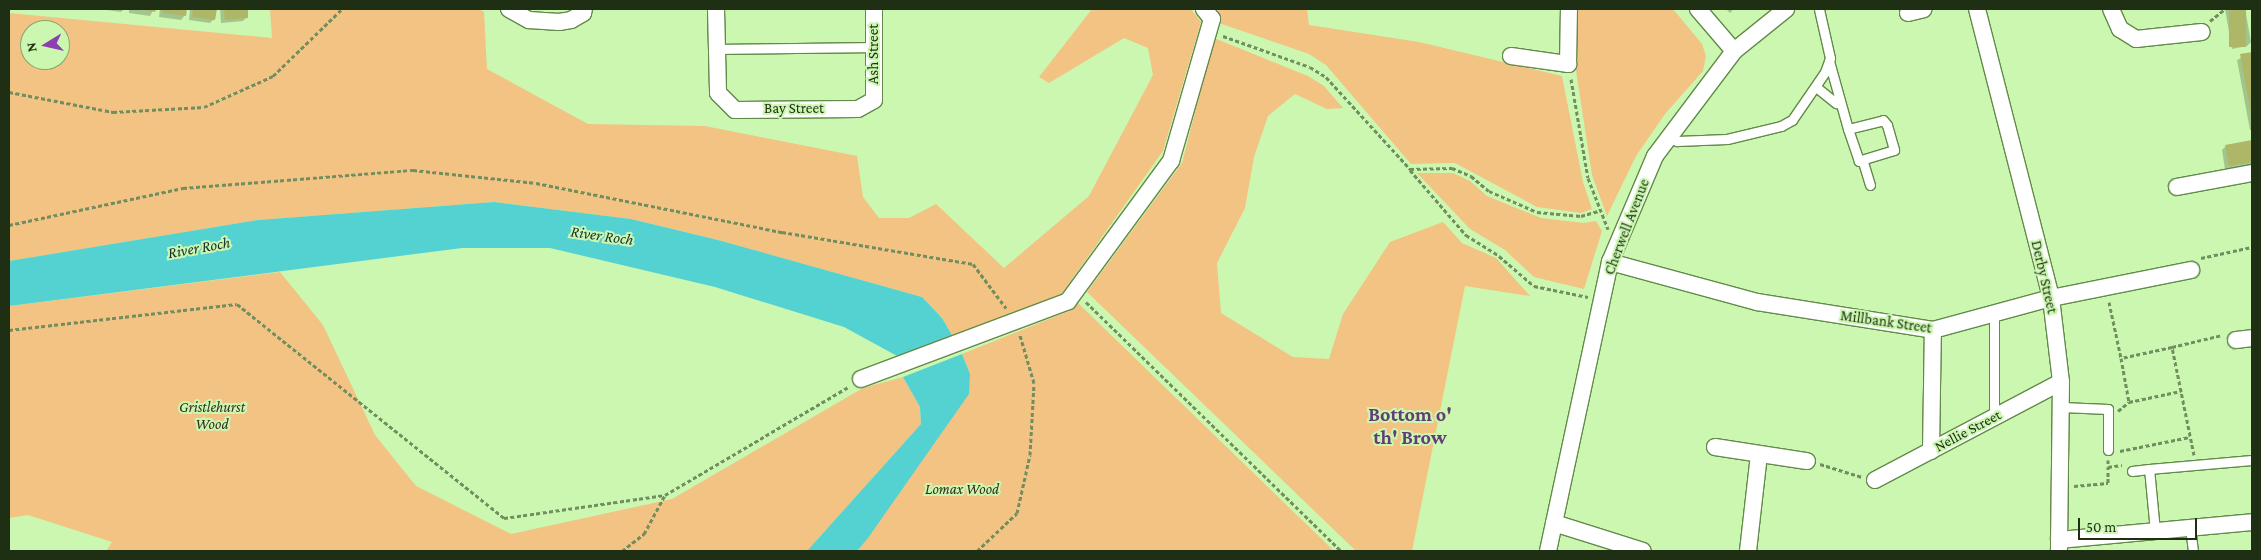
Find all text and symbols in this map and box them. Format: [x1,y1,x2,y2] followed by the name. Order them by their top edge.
[20,20,70,70] north arrow
[865,24,883,84] street label: Ash Street
[23,41,40,53] text: N
[764,100,824,118] street label: Bay Street
[1600,177,1654,277] street label: Cherwell Avenue
[569,222,635,250] water label: River Roch
[166,233,232,263] water label: River Roch
[2027,239,2061,315] street label: Derby Street
[1839,307,1933,337] street label: Millbank Street
[179,398,245,433] park label: Gristlehurst Wood
[1368,402,1452,449] district label: Bottom o' th' Brow
[1932,406,2004,456] street label: Nellie Street
[925,481,999,499] park label: Lomax Wood
[2081,508,2200,540] scale bar
[2086,519,2116,535] text: 50 m

